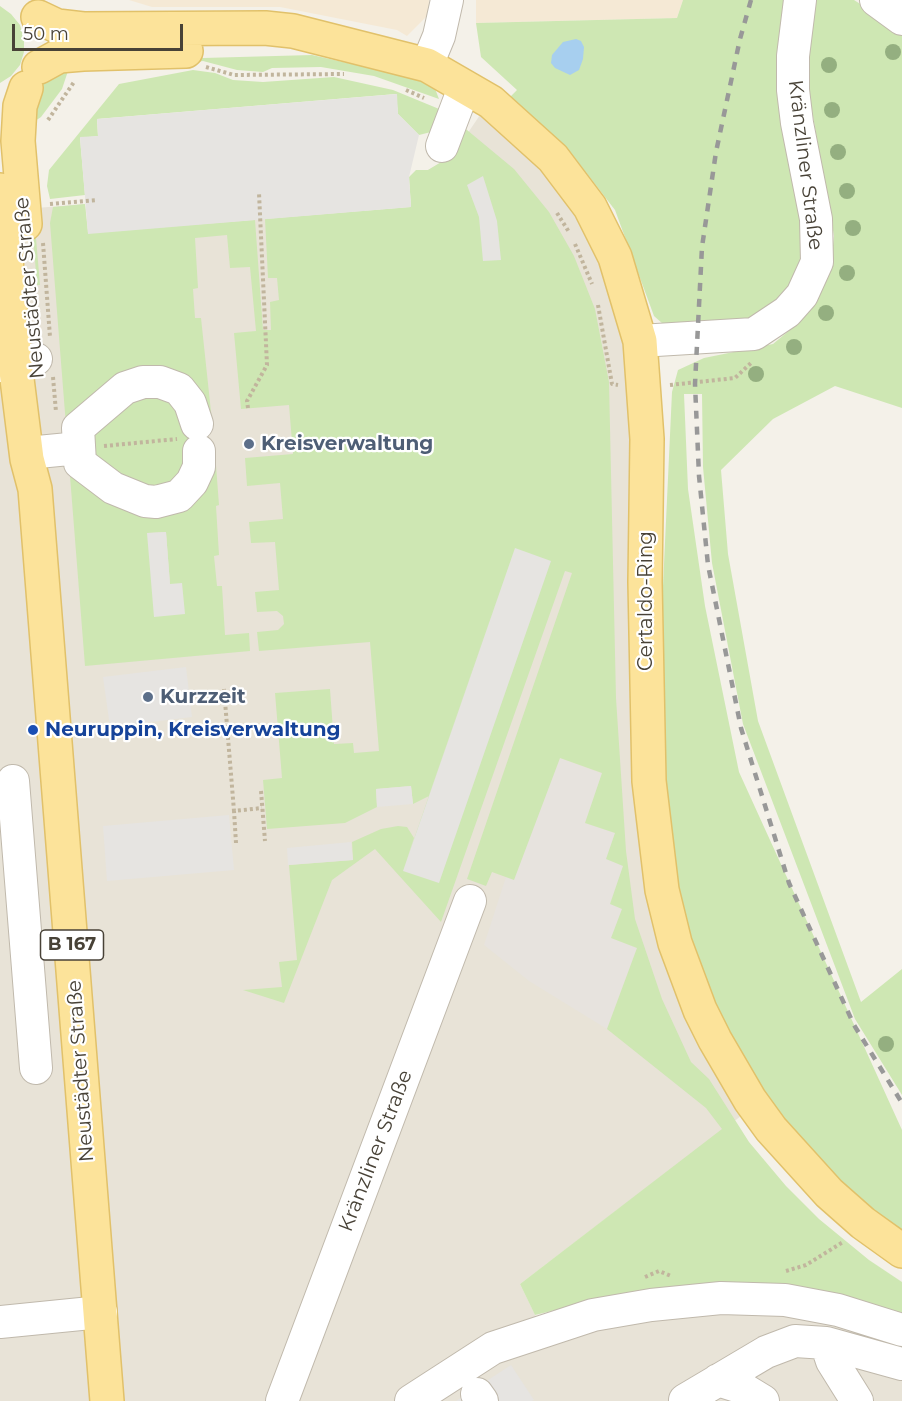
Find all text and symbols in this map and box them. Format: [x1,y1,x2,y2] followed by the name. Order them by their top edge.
[15,12,186,50] scale bar
[23,23,69,45] text: 50 m
[783,79,827,251] street label: Kränzliner Straße
[10,196,50,380] street label: Neustädter Straße
[261,432,433,456] place label: Kreisverwaltung
[242,437,256,451] marker: Kreisverwaltung
[634,531,658,671] street label: Certaldo-Ring
[160,685,246,709] place label: Kurzzeit
[141,690,155,704] marker: Kurzzeit
[45,718,341,742] place label: Neuruppin, Kreisverwaltung
[26,723,40,737] marker: Neuruppin, Kreisverwaltung
[40,930,104,960] road number: B 167
[63,979,99,1163] street label: Neustädter Straße
[334,1067,418,1235] street label: Kränzliner Straße

